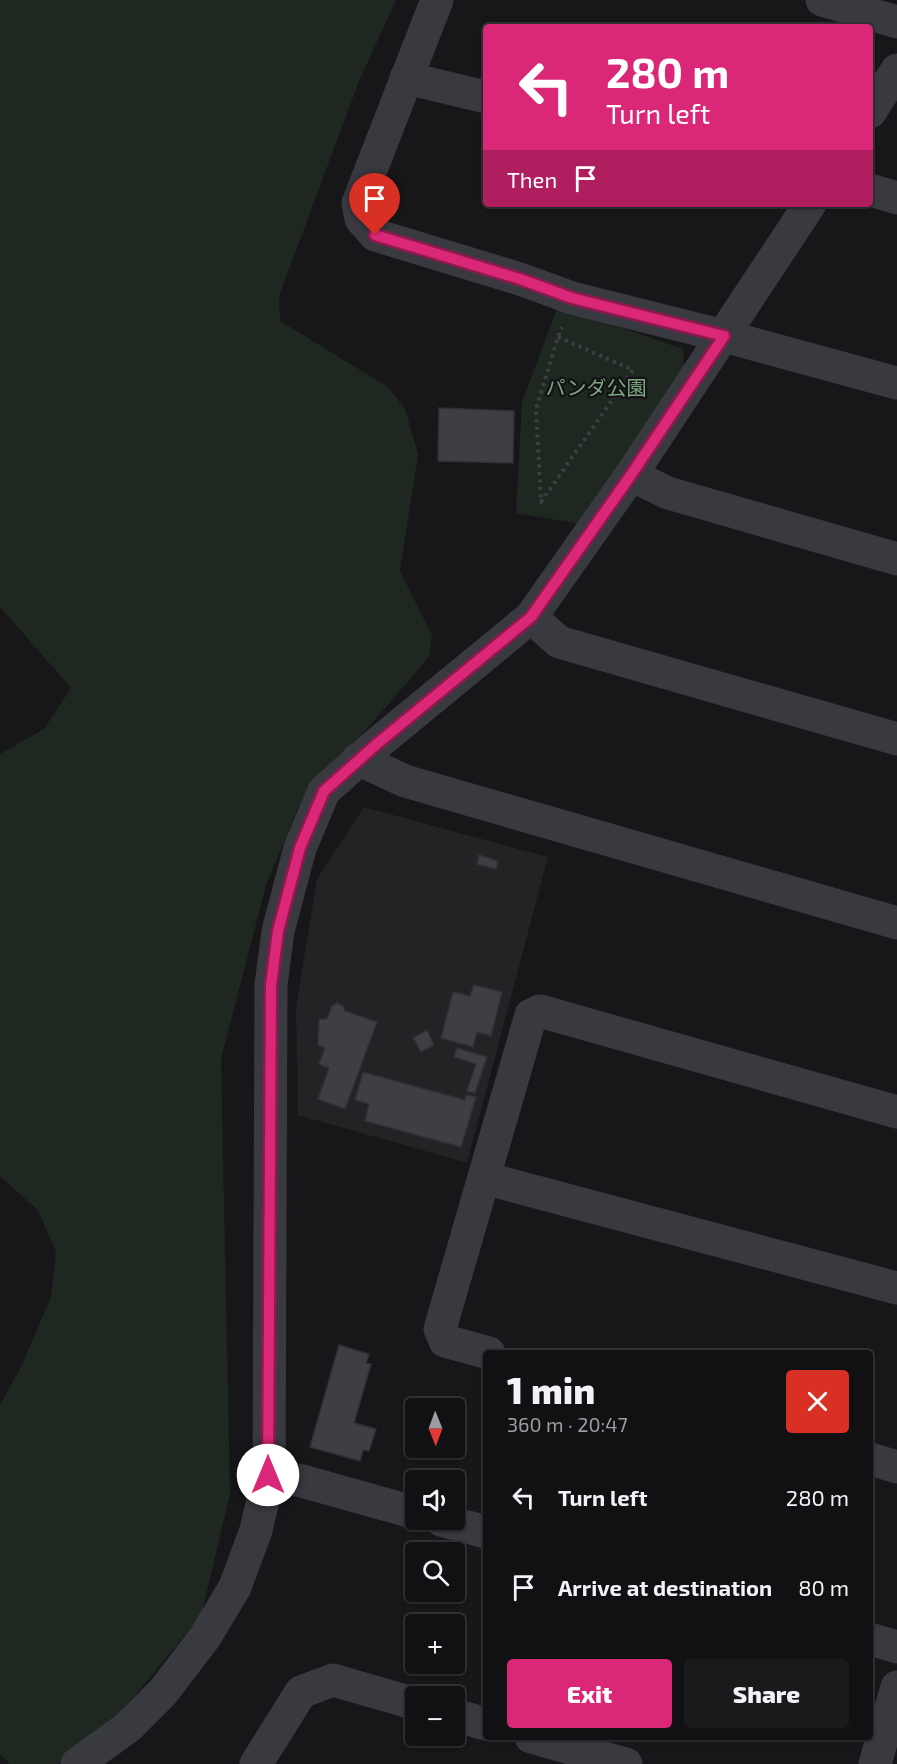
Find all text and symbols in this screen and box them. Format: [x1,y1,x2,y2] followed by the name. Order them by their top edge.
[606,46,729,96] text: 280 m
[507,48,585,126] icon: left
[606,97,710,129] text: Turn left
[569,162,602,195] icon: arrive
[507,166,557,192] text: Then
[349,173,400,235] pin
[358,182,391,215] icon: arrive
[546,375,647,399] park label: パンダ公園
[507,1368,595,1411] text: 1 min
[786,1370,849,1433] button: close
[405,1398,465,1458] north arrow
[405,1398,465,1746] map controls
[507,1412,628,1436] text: 360 m · 20:47
[236,1443,300,1507] position arrow
[405,1470,465,1530] button: sound
[507,1481,540,1514] icon: left
[558,1484,647,1510] text: Turn left
[786,1484,849,1510] text: 280 m
[405,1542,465,1602] button: search
[507,1571,540,1604] icon: arrive
[558,1574,772,1600] text: Arrive at destination
[798,1574,849,1600] text: 80 m
[405,1614,465,1674] button: +
[507,1659,672,1728] button: Exit
[684,1659,849,1728] button: Share
[405,1686,465,1746] button: −

